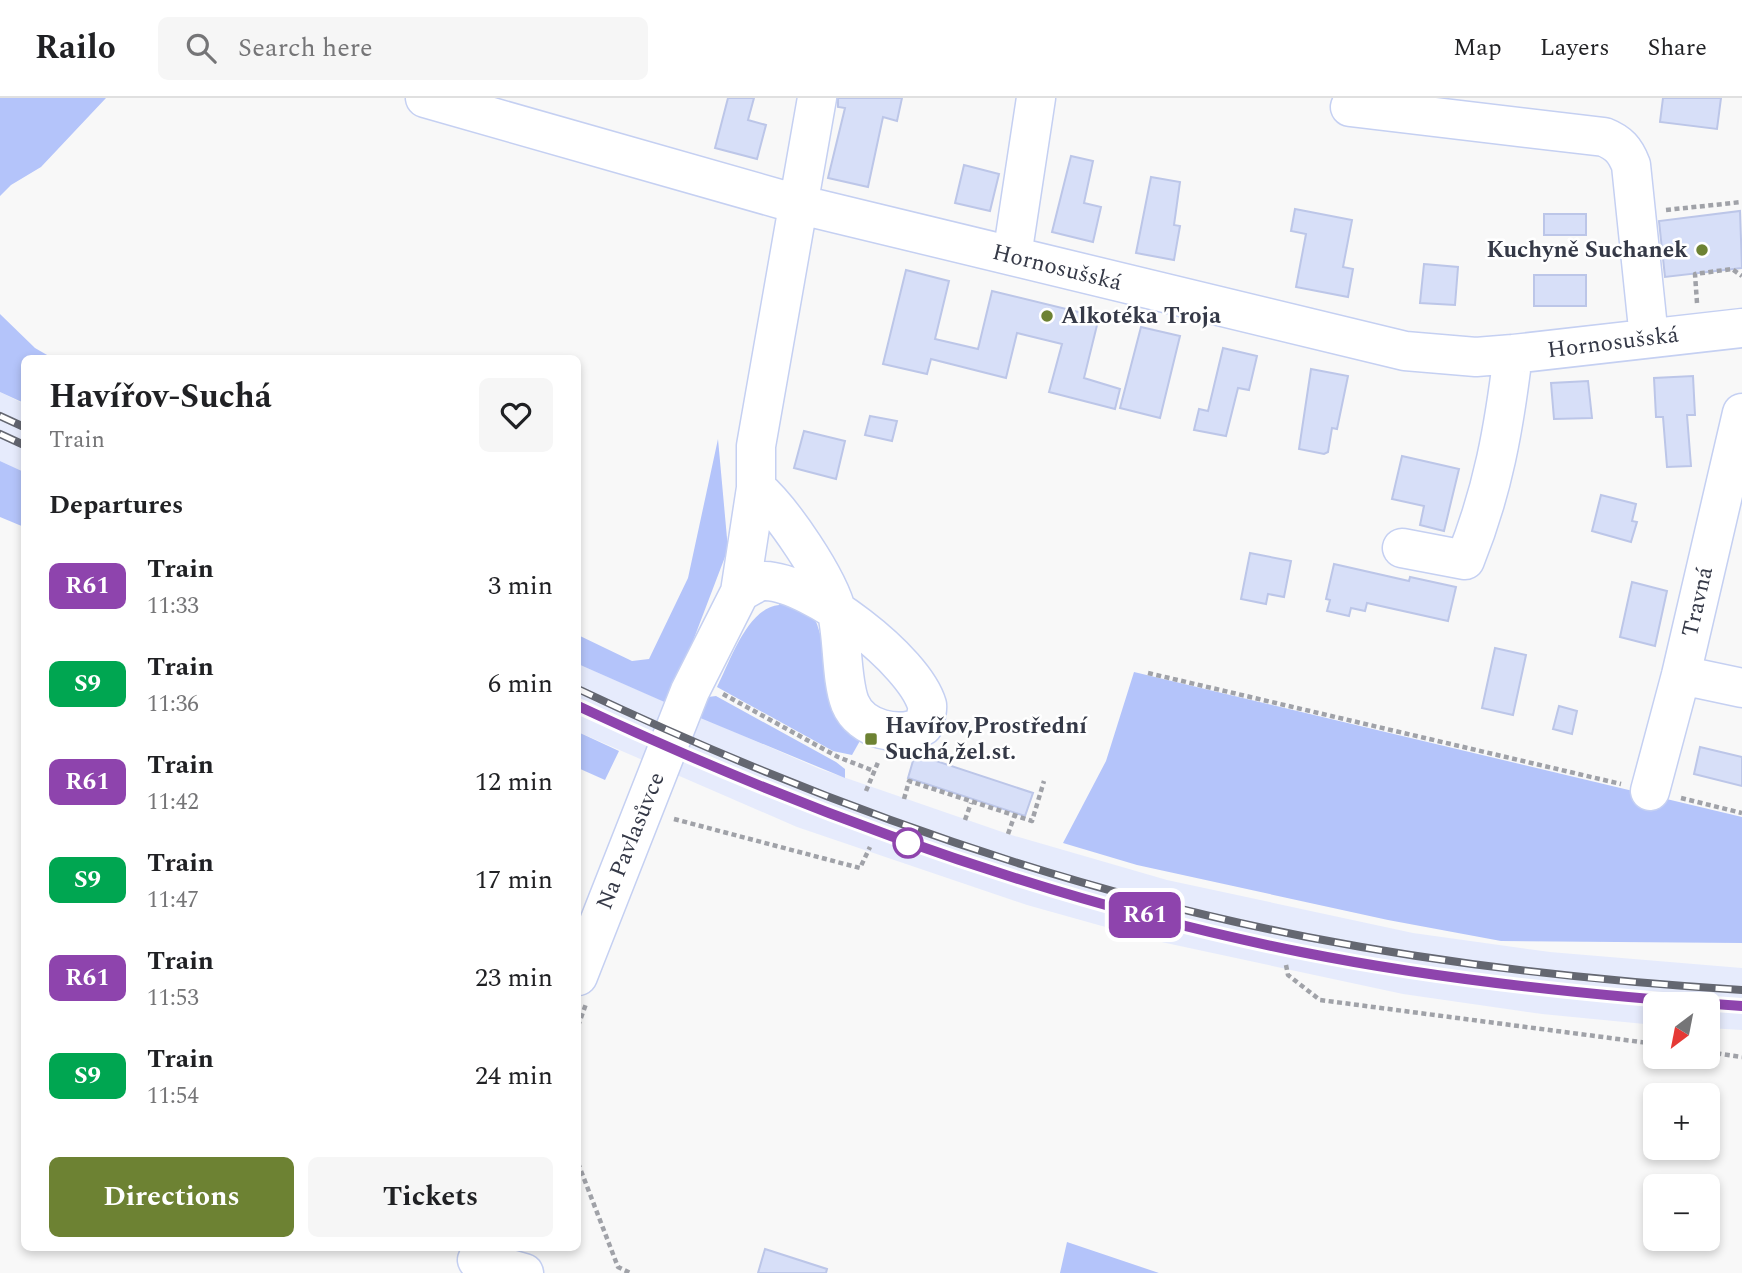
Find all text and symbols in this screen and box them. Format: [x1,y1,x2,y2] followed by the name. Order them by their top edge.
[158,17,648,80] search box
[35,23,116,73] text: Railo
[238,28,373,68] text: Search here
[182,29,220,67] icon: search
[1453,30,1502,66] text: Map
[1540,30,1610,66] text: Layers
[1648,30,1707,66] text: Share
[1486,233,1688,268] place label: Kuchyně Suchanek
[989,235,1125,301] street label: Hornosušská
[1694,242,1710,258] marker: Kuchyně Suchanek
[1061,299,1221,334] place label: Alkotéka Troja
[1039,308,1055,324] marker: Alkotéka Troja
[1545,318,1681,368] street label: Hornosušská
[49,372,272,422] text: Havířov-Suchá
[479,378,553,452] button: heart
[49,423,105,458] text: Train
[49,485,183,525] text: Departures
[147,549,214,589] text: Train
[1673,563,1723,641] street label: Travná
[488,566,553,606] text: 3 min
[65,568,110,604] text: R61
[147,589,199,624] text: 11:33
[147,647,214,687] text: Train
[488,664,553,704] text: 6 min
[74,666,101,702] text: S9
[147,687,199,722] text: 11:36
[885,709,1088,770] place label: Havířov,Prostřední Suchá,žel.st.
[863,731,879,747] marker: Havířov,Prostřední Suchá,žel.st.
[147,745,214,785] text: Train
[475,762,553,802] text: 12 min
[65,764,110,800] text: R61
[587,767,675,915] street label: Na Pavlasůvce
[147,785,199,820] text: 11:42
[893,828,923,858] unlabelled marker
[147,843,214,883] text: Train
[475,860,553,900] text: 17 min
[74,862,101,898] text: S9
[147,883,199,918] text: 11:47
[1105,892,1185,938] line badge: R61
[1123,897,1167,933] text: R61
[147,941,214,981] text: Train
[475,958,553,998] text: 23 min
[65,960,110,996] text: R61
[147,981,199,1016] text: 11:53
[1643,992,1720,1069] north arrow
[1643,992,1720,1251] map controls
[147,1039,214,1079] text: Train
[475,1056,553,1096] text: 24 min
[74,1058,101,1094] text: S9
[147,1079,199,1114] text: 11:54
[1643,1083,1720,1160] button: +
[49,1157,294,1237] button: Directions
[308,1157,553,1237] button: Tickets
[1643,1174,1720,1251] button: −

